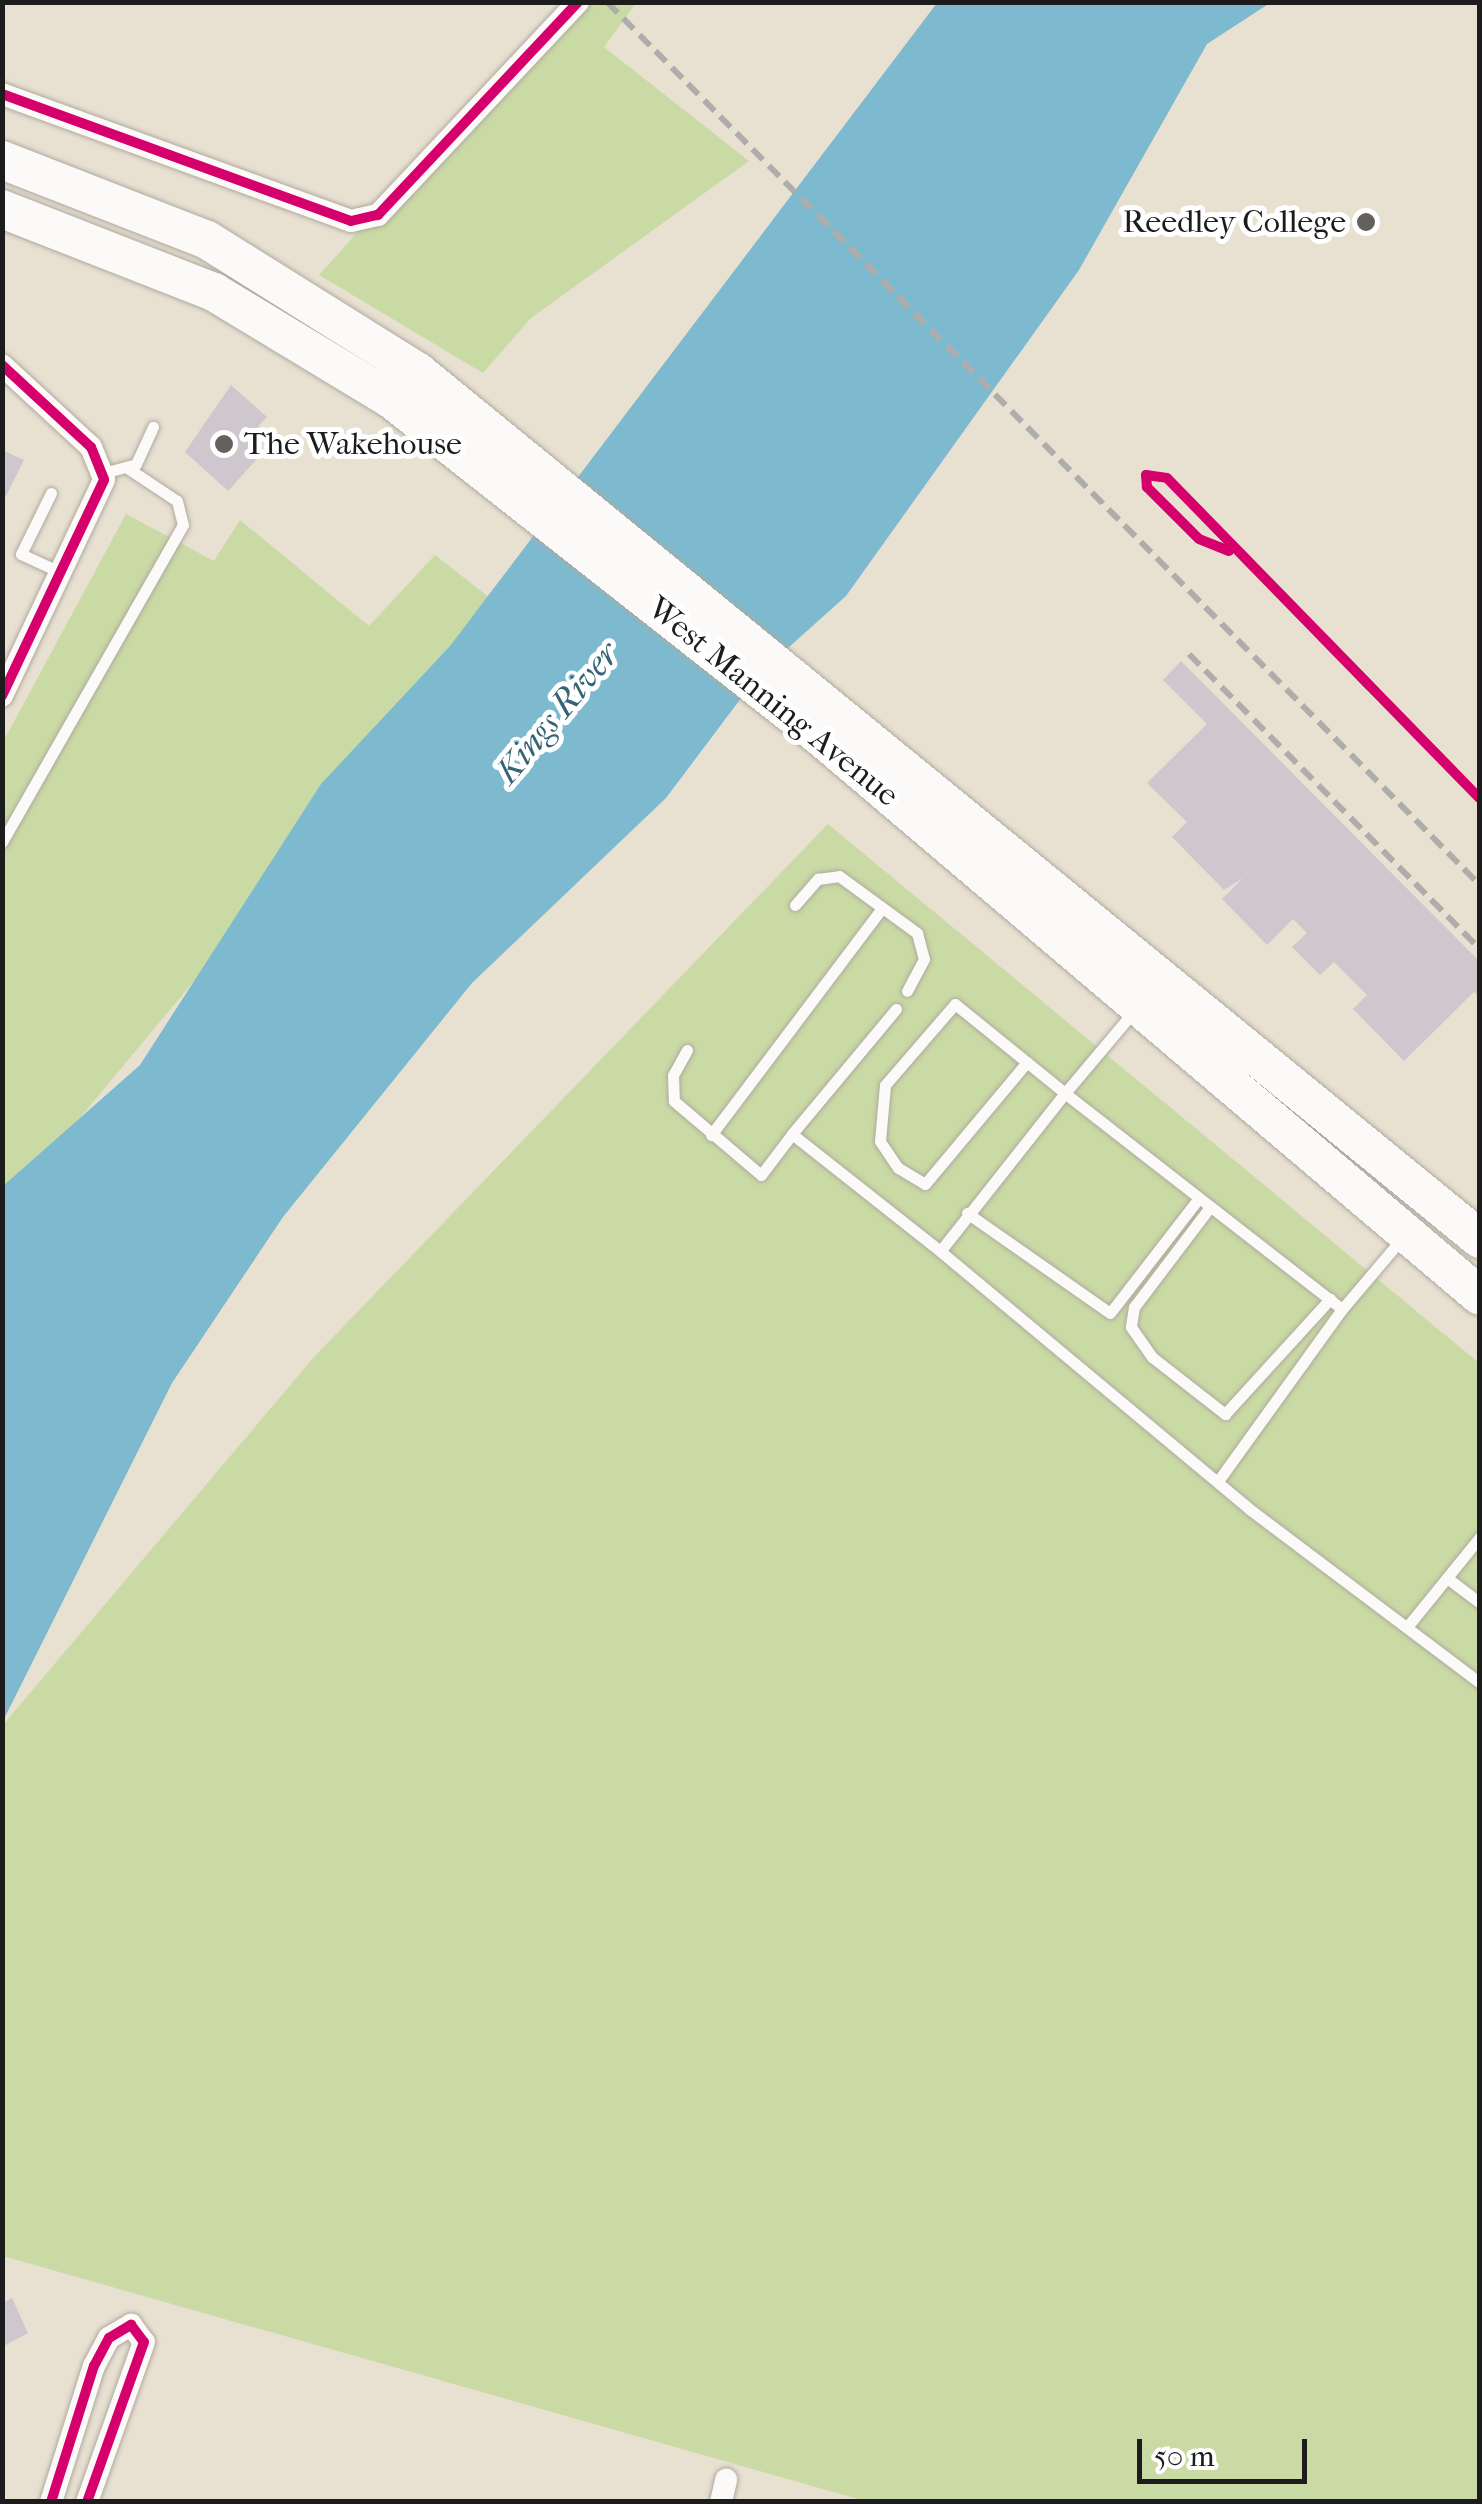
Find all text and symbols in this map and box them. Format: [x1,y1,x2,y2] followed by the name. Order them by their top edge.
[1123,203,1346,241] place label: Reedley College
[1355,211,1377,233] marker: Reedley College
[244,425,462,463] place label: The Wakehouse
[213,433,235,455] marker: The Wakehouse
[640,589,906,815] street label: West Manning Avenue
[486,634,628,792] water label: Kings River
[1142,2419,1312,2481] scale bar
[1154,2439,1215,2474] text: 50 m

